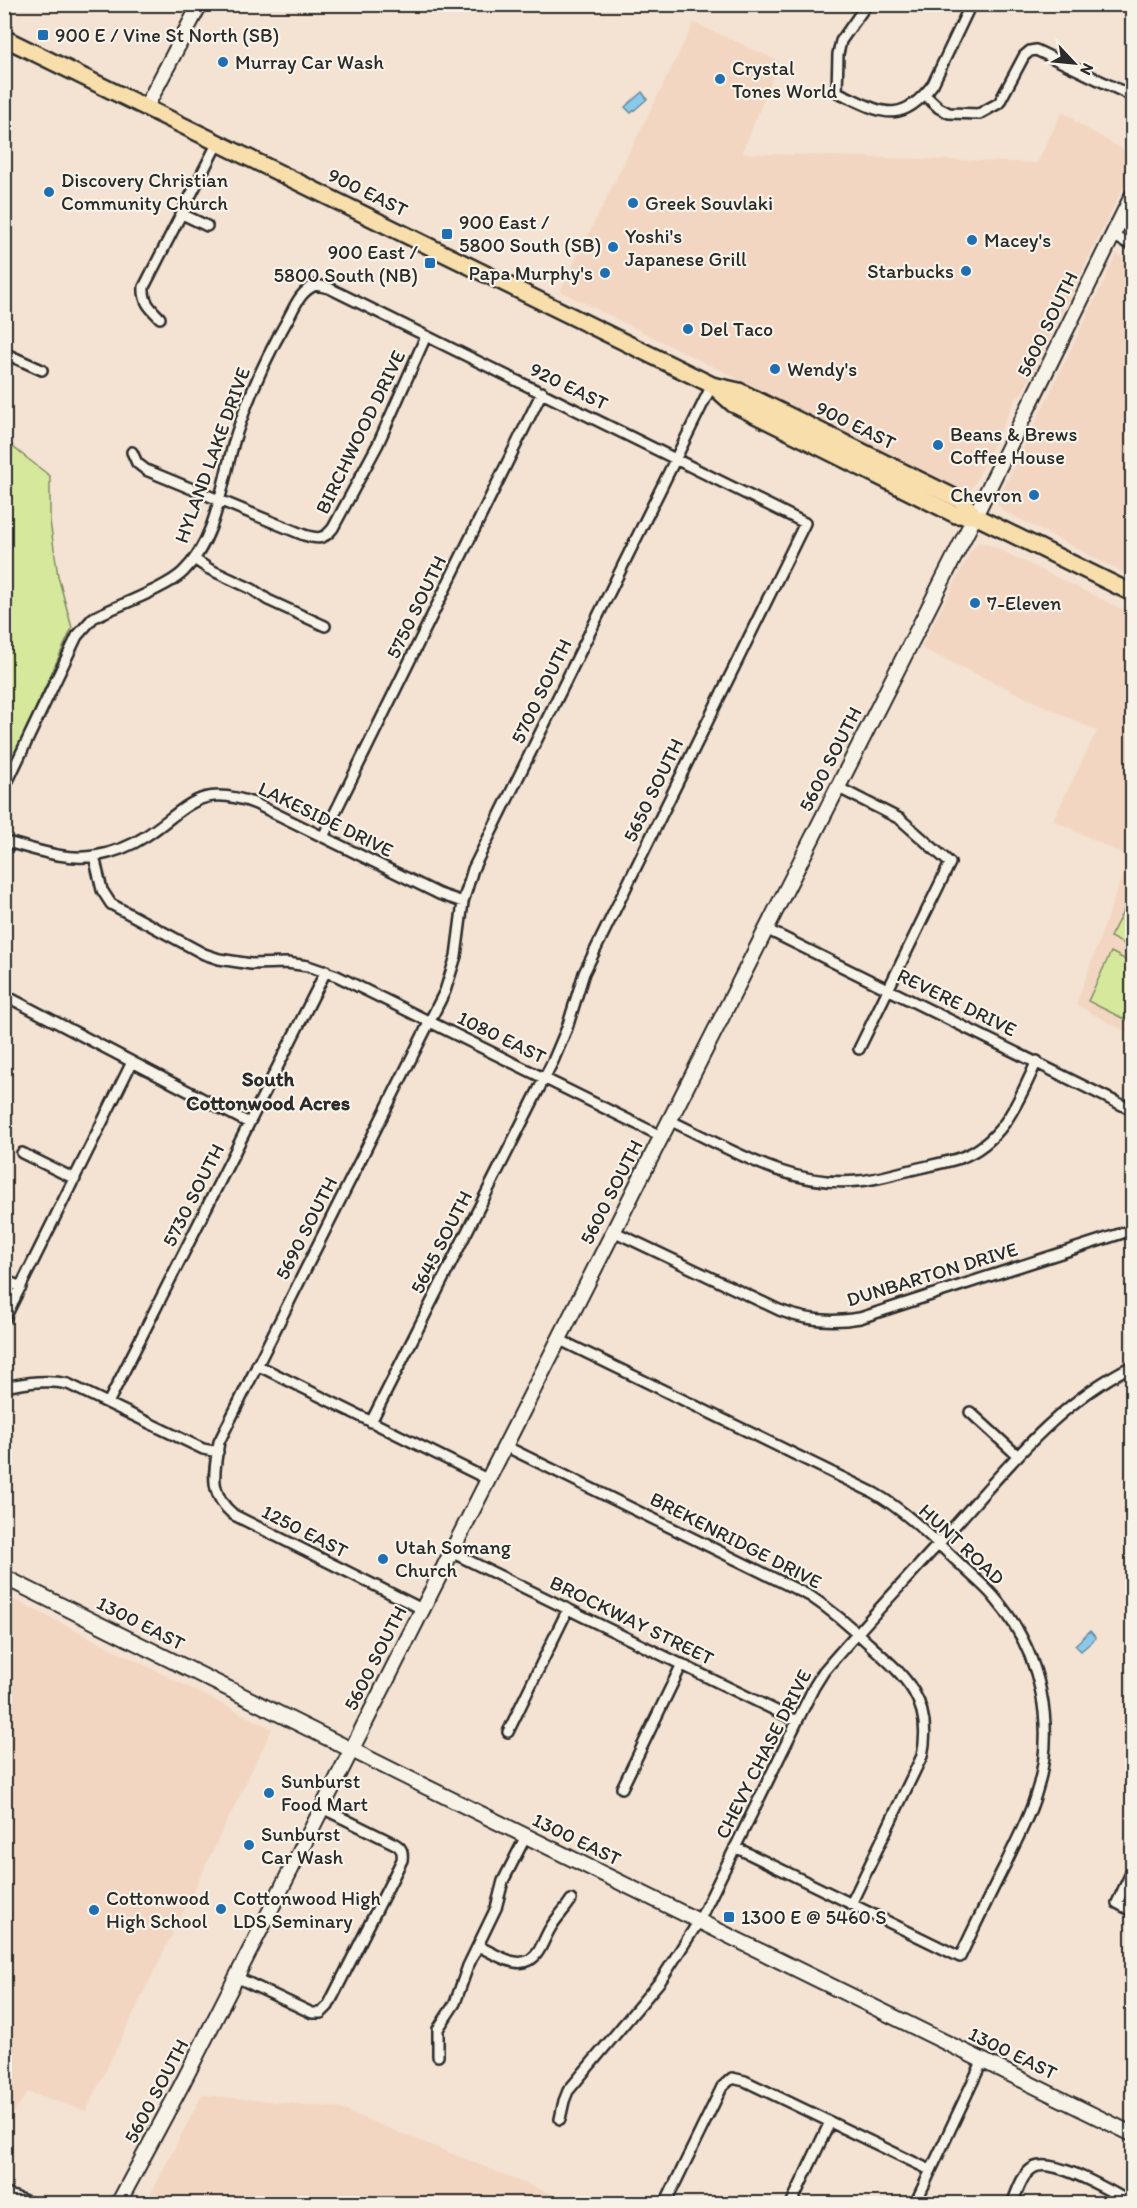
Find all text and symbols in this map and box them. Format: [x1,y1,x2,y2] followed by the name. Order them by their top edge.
[55,23,279,47] place label: 900 E / Vine St North (SB)
[36,28,50,42] marker: 900 E / Vine St North (SB)
[1044,33,1104,93] north arrow
[235,50,384,74] place label: Murray Car Wash
[216,55,230,69] marker: Murray Car Wash
[732,56,838,103] place label: Crystal Tones World
[1076,60,1098,78] text: N
[713,72,727,86] marker: Crystal Tones World
[324,162,412,222] street label: 900 EAST
[61,168,228,215] place label: Discovery Christian Community Church
[42,185,56,199] marker: Discovery Christian Community Church
[645,191,773,215] place label: Greek Souvlaki
[626,196,640,210] marker: Greek Souvlaki
[459,210,601,257] place label: 900 East / 5800 South (SB)
[625,224,747,271] place label: Yoshi's Japanese Grill
[440,227,454,241] marker: 900 East / 5800 South (SB)
[984,228,1051,252] place label: Macey's
[965,233,979,247] marker: Macey's
[274,240,419,287] place label: 900 East / 5800 South (NB)
[606,240,620,254] marker: Yoshi's Japanese Grill
[423,256,437,270] marker: 900 East / 5800 South (NB)
[867,259,954,283] place label: Starbucks
[469,261,593,285] place label: Papa Murphy's
[959,264,973,278] marker: Starbucks
[598,266,612,280] marker: Papa Murphy's
[1011,267,1083,381] street label: 5600 SOUTH
[700,317,773,341] place label: Del Taco
[681,322,695,336] marker: Del Taco
[310,346,410,518] street label: BIRCHWOOD DRIVE
[526,357,612,415] street label: 920 EAST
[787,357,857,381] place label: Wendy's
[768,362,782,376] marker: Wendy's
[169,364,255,546] street label: HYLAND LAKE DRIVE
[812,395,900,455] street label: 900 EAST
[950,422,1077,469] place label: Beans & Brews Coffee House
[931,438,945,452] marker: Beans & Brews Coffee House
[950,483,1022,507] place label: Chevron
[1027,488,1041,502] marker: Chevron
[381,551,451,663] street label: 5750 SOUTH
[987,591,1061,615] place label: 7-Eleven
[968,596,982,610] marker: 7-Eleven
[505,635,577,747] street label: 5700 SOUTH
[793,703,867,815] street label: 5600 SOUTH
[618,734,688,846] street label: 5650 SOUTH
[255,776,397,862] street label: LAKESIDE DRIVE
[893,963,1021,1041] street label: REVERE DRIVE
[454,1005,550,1069] street label: 1080 EAST
[186,1066,350,1115] district label: South Cottonwood Acres
[574,1136,648,1248] street label: 5600 SOUTH
[157,1140,229,1250] street label: 5730 SOUTH
[270,1172,342,1284] street label: 5690 SOUTH
[405,1187,477,1297] street label: 5645 SOUTH
[844,1237,1020,1311] street label: DUNBARTON DRIVE
[646,1486,826,1594] street label: BREKENRIDGE DRIVE
[914,1498,1010,1590] street label: HUNT ROAD
[258,1499,352,1563] street label: 1250 EAST
[395,1535,512,1582] place label: Utah Somang Church
[376,1552,390,1566] marker: Utah Somang Church
[546,1570,718,1670] street label: BROCKWAY STREET
[93,1591,189,1655] street label: 1300 EAST
[338,1602,412,1714] street label: 5600 SOUTH
[710,1665,816,1843] street label: CHEVY CHASE DRIVE
[281,1769,368,1816] place label: Sunburst Food Mart
[262,1786,276,1800] marker: Sunburst Food Mart
[529,1807,625,1871] street label: 1300 EAST
[261,1822,344,1869] place label: Sunburst Car Wash
[242,1838,256,1852] marker: Sunburst Car Wash
[106,1886,210,1933] place label: Cottonwood High School
[233,1886,381,1933] place label: Cottonwood High LDS Seminary
[214,1902,228,1916] marker: Cottonwood High LDS Seminary
[87,1903,101,1917] marker: Cottonwood High School
[741,1905,887,1929] place label: 1300 E @ 5460 S
[722,1910,736,1924] marker: 1300 E @ 5460 S
[965,2021,1061,2085] street label: 1300 EAST
[119,2035,193,2147] street label: 5600 SOUTH

